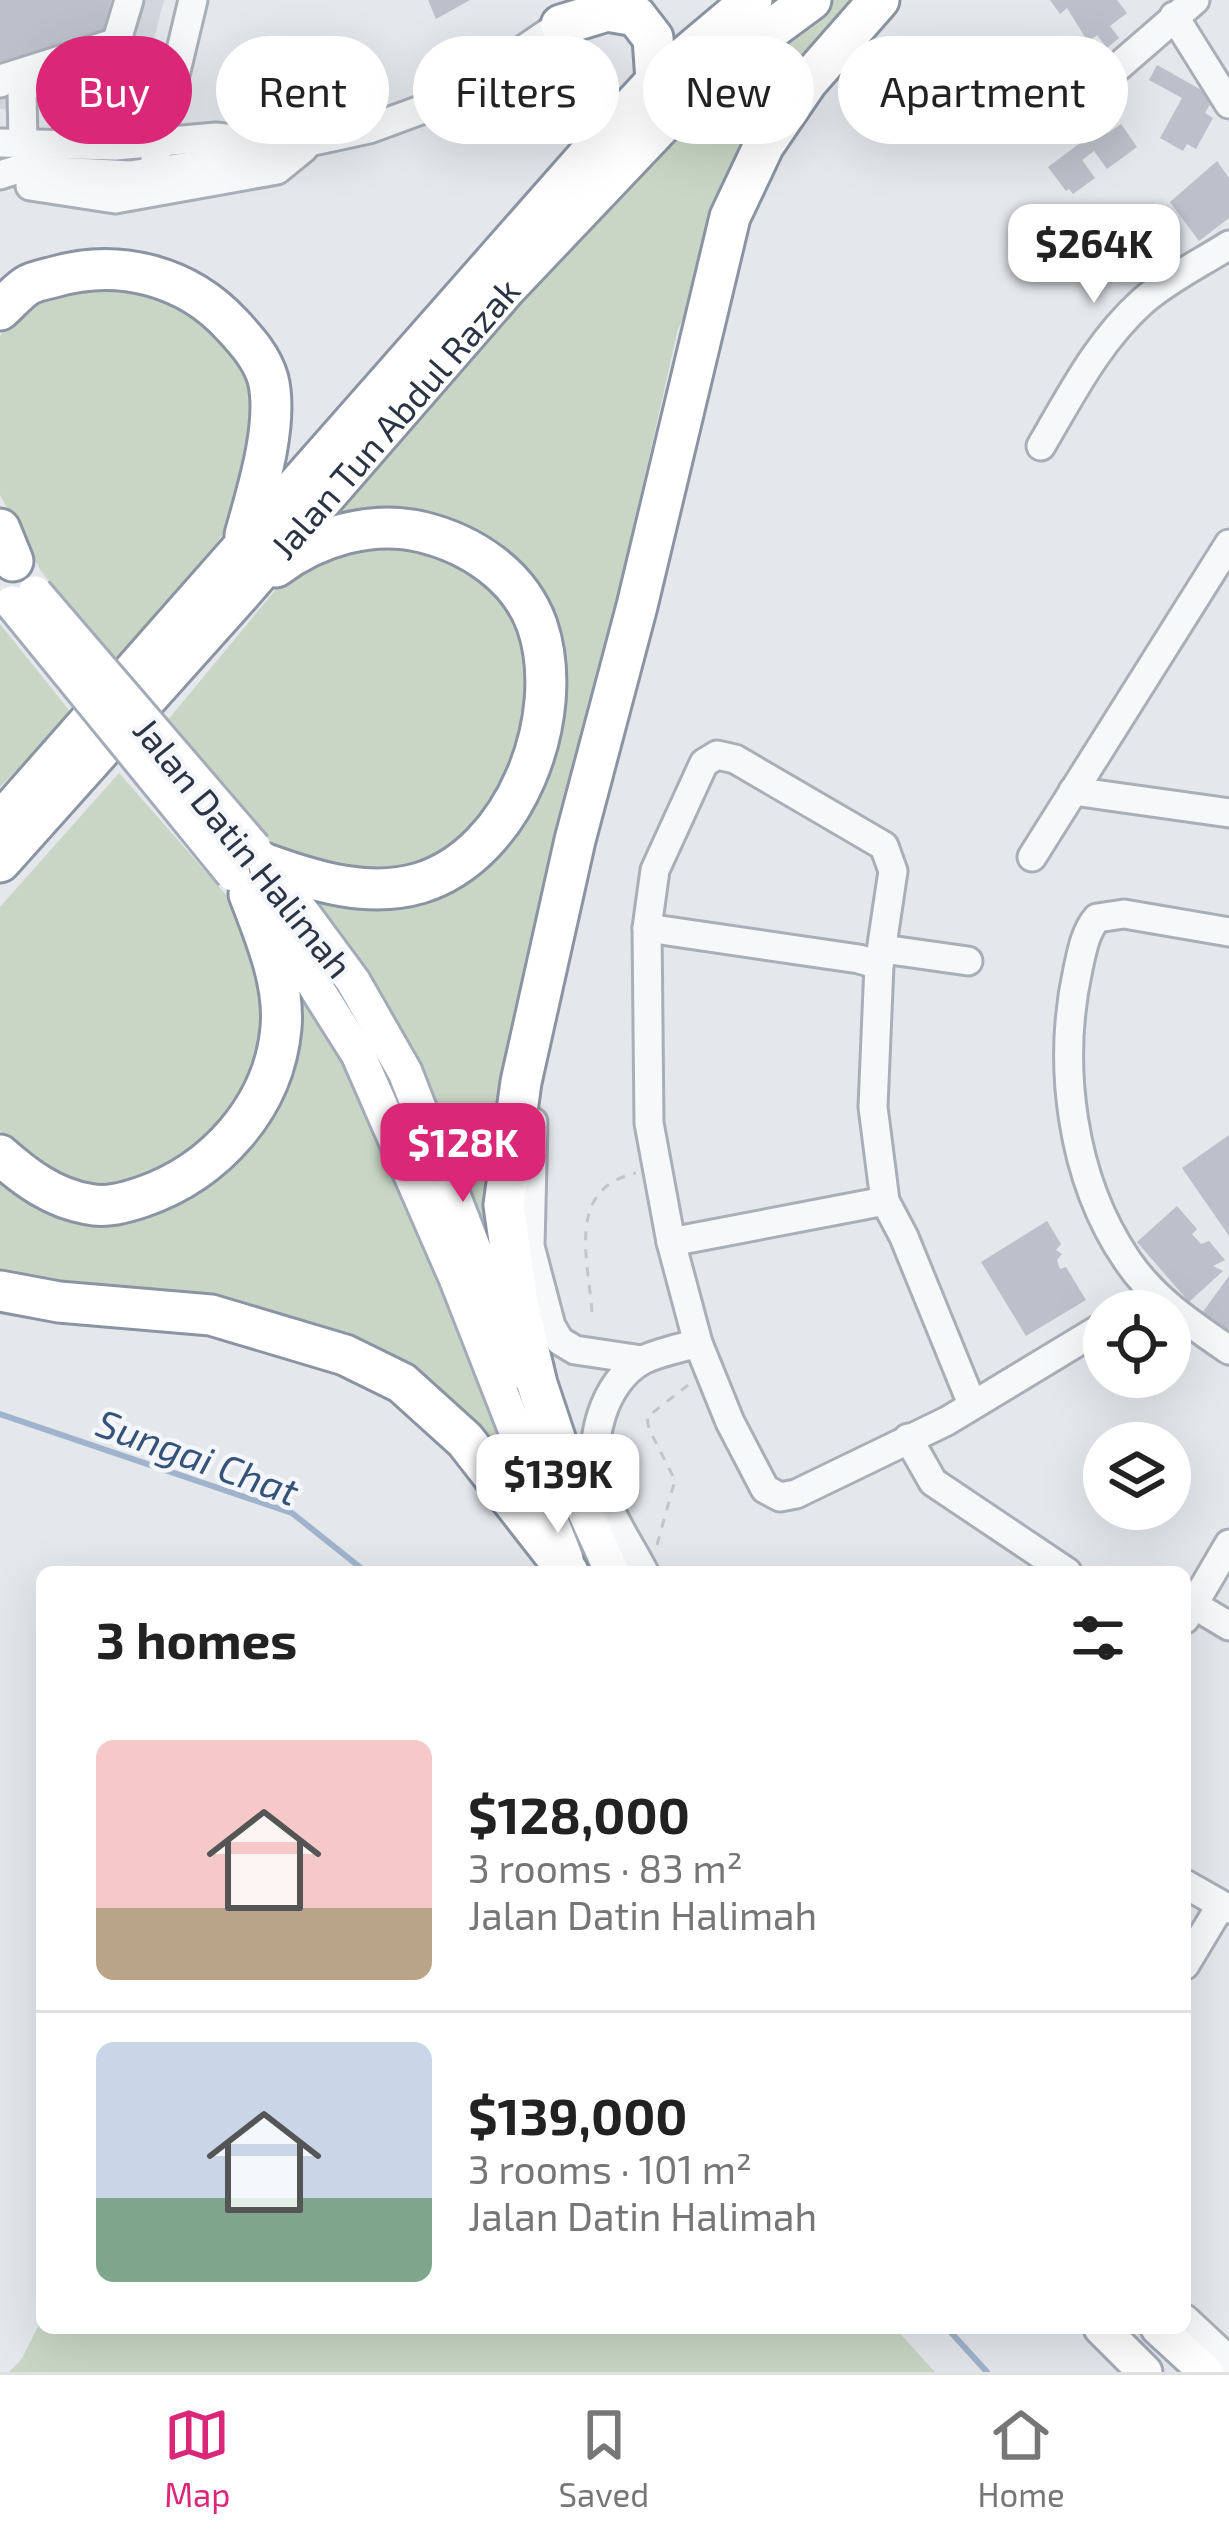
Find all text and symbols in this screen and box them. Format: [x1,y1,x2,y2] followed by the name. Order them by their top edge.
[36,36,192,144] chip: Buy
[216,36,389,144] chip: Rent
[413,36,619,144] chip: Filters
[643,36,814,144] chip: New
[838,36,1128,144] chip: Apartment
[1010,204,1178,306] pin: $264K
[1035,219,1153,266] text: $264K
[260,268,527,566] street label: Jalan Tun Abdul Razak
[126,708,362,986] street label: Jalan Datin Halimah
[379,1103,547,1205] pin: $128K
[407,1118,519,1165] text: $128K
[1083,1290,1191,1530] map controls
[1083,1290,1191,1398] button: locate
[91,1398,306,1514] water label: Sungai Chat
[1083,1422,1191,1530] button: layers
[474,1434,642,1536] pin: $139K
[503,1449,613,1496] text: $139K
[1065,1605,1131,1671] icon: filters
[96,1608,297,1669] text: 3 homes
[468,1783,690,1844] text: $128,000
[192,1788,336,1932] icon: home
[468,1844,743,1891] text: 3 rooms · 83 m²
[468,1891,817,1938] text: Jalan Datin Halimah
[468,2084,688,2145] text: $139,000
[192,2090,336,2234] icon: home
[468,2145,752,2192] text: 3 rooms · 101 m²
[468,2192,817,2239] text: Jalan Datin Halimah
[164,2402,230,2514] tab: Map
[559,2402,649,2514] tab: Saved
[977,2402,1065,2514] tab: Home

